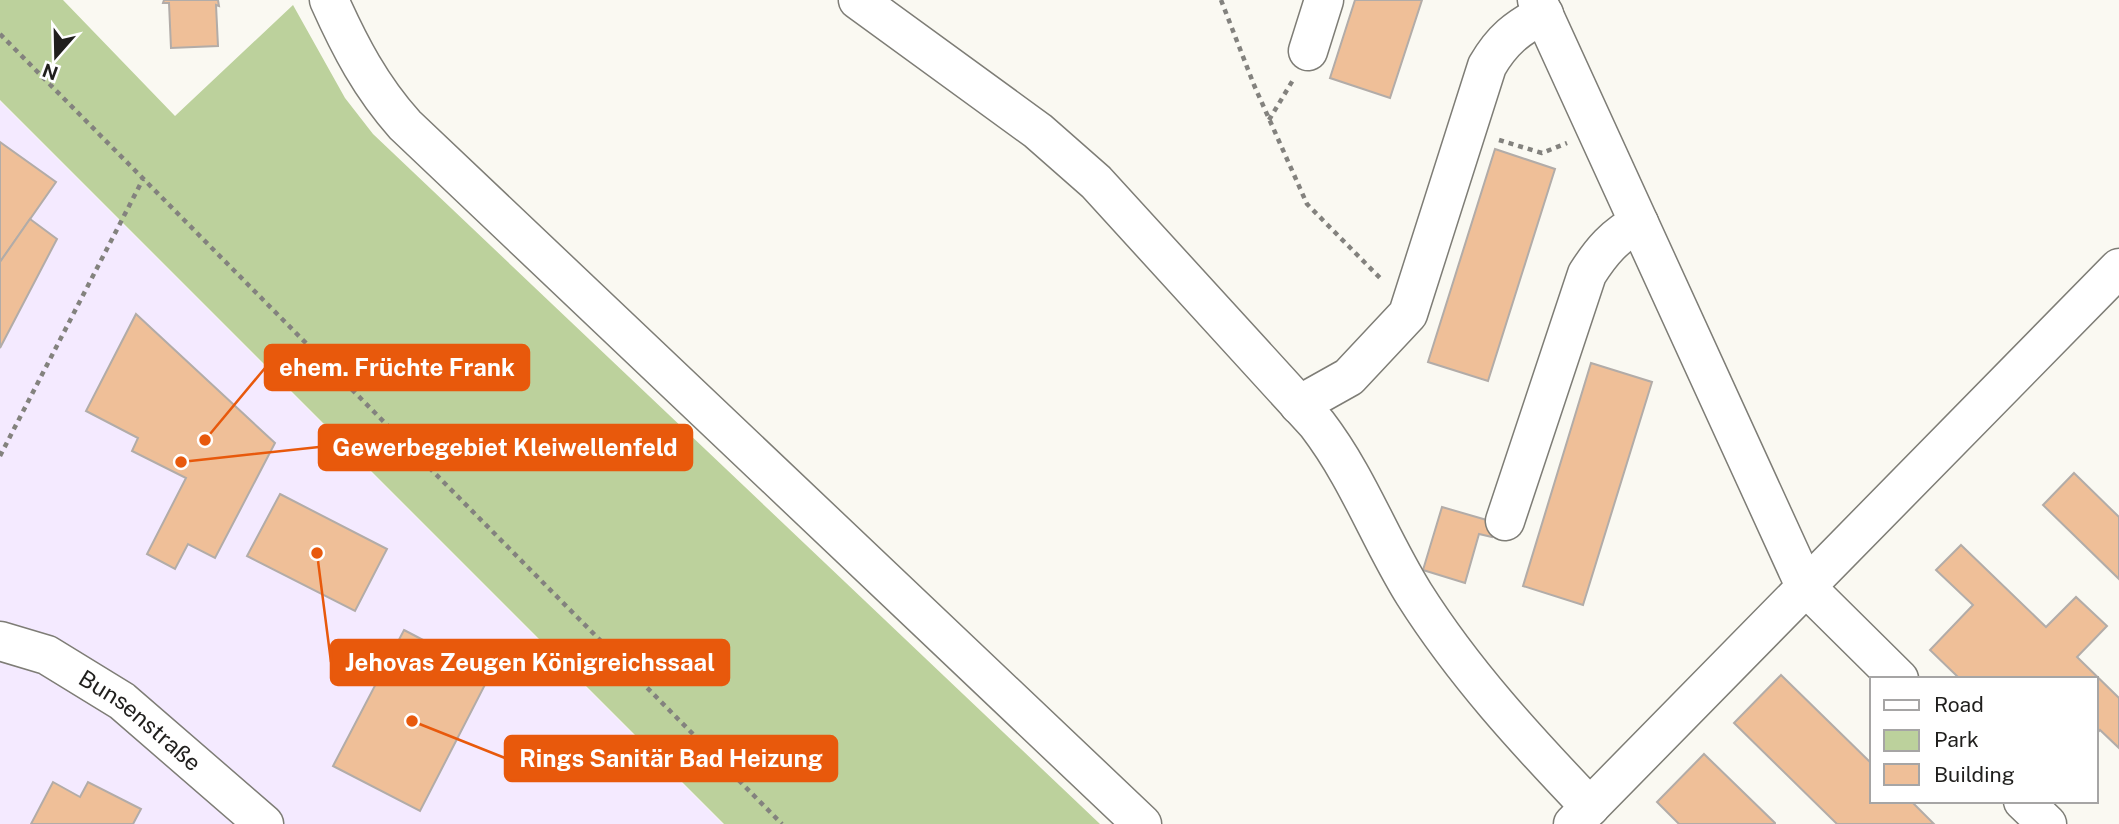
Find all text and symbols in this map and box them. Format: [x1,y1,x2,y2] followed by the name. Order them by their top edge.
[21,21,91,91] north arrow
[39,59,61,85] text: N
[265,345,529,390] callout: ehem. Früchte Frank
[279,353,515,381] text: ehem. Früchte Frank
[319,425,692,470] callout: Gewerbegebiet Kleiwellenfeld
[332,433,678,461] text: Gewerbegebiet Kleiwellenfeld
[331,640,729,685] callout: Jehovas Zeugen Königreichssaal
[345,648,715,676] text: Jehovas Zeugen Königreichssaal
[74,664,207,776] street label: Bunsenstraße
[1870,677,2098,803] legend
[1934,692,1984,717] text: Road
[1934,727,1979,752] text: Park
[505,736,837,781] callout: Rings Sanitär Bad Heizung
[519,744,823,772] text: Rings Sanitär Bad Heizung
[1934,762,2015,787] text: Building

